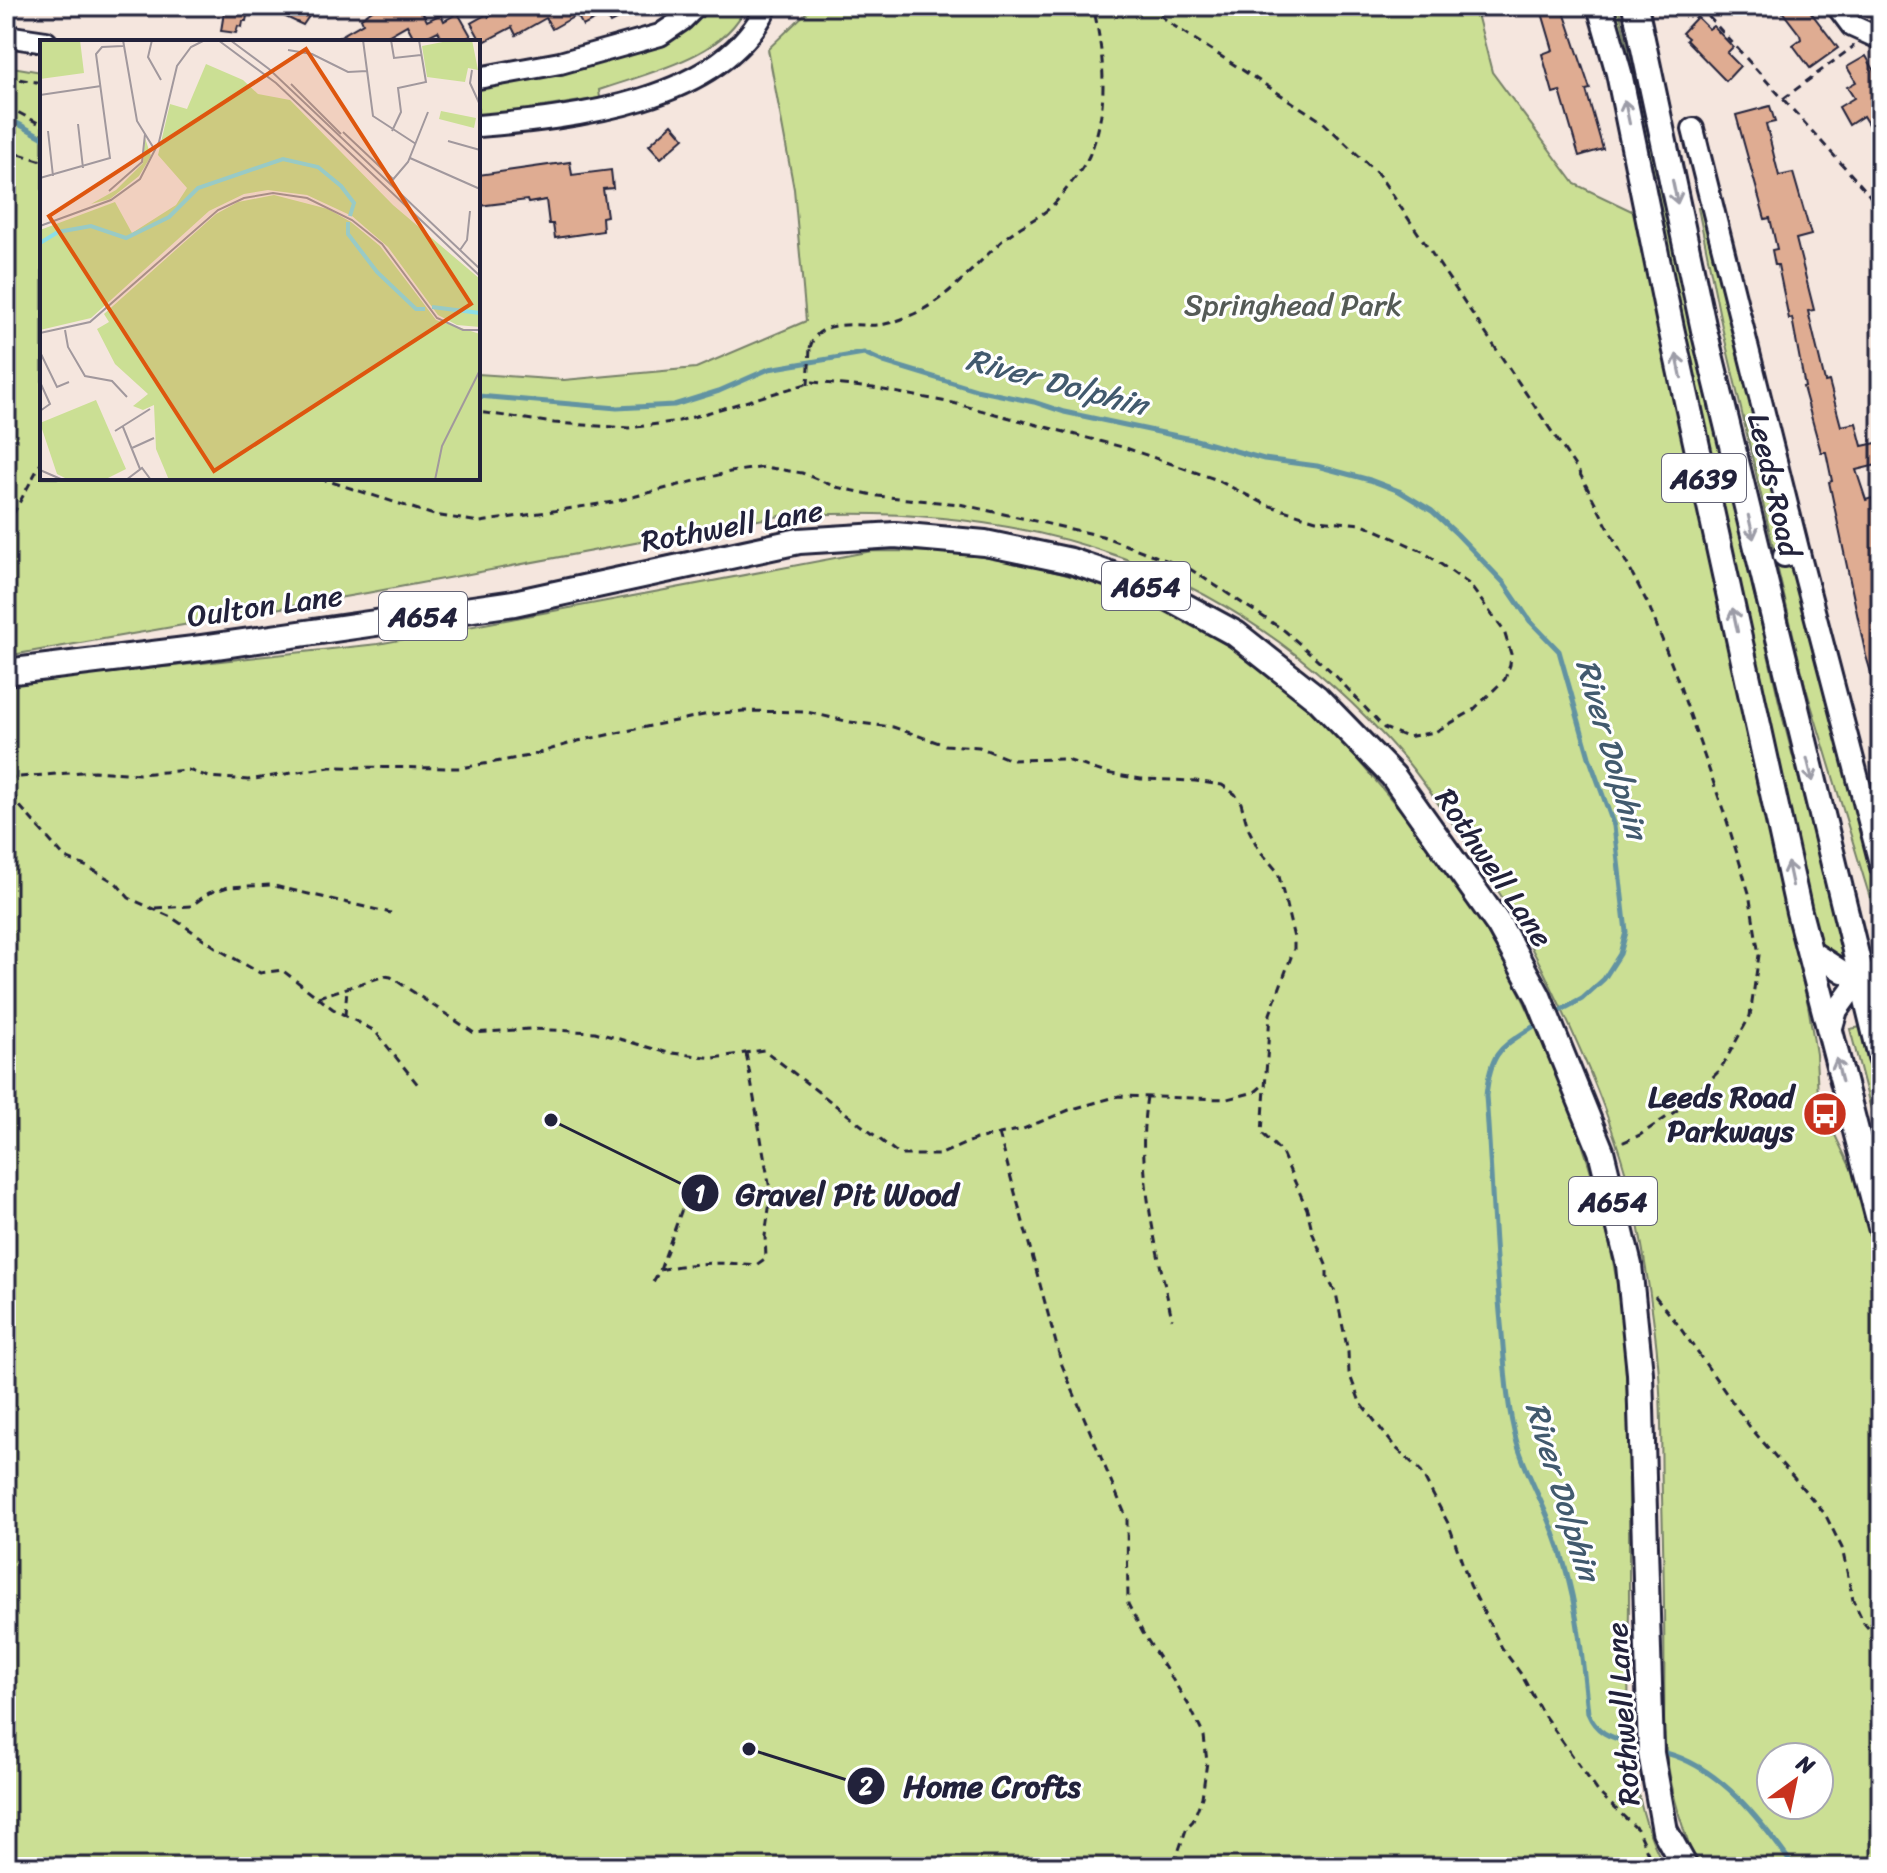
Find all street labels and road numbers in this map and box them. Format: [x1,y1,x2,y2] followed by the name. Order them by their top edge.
[1731,408,1817,564] street label: Leeds Road
[1662,454,1746,502] road number: A639
[637,483,827,569] street label: Rothwell Lane
[1102,562,1190,610] road number: A654
[183,568,347,644] street label: Oulton Lane
[379,592,467,640] road number: A654
[1420,777,1568,959] street label: Rothwell Lane
[1569,1177,1657,1225] road number: A654
[1590,1620,1656,1808] street label: Rothwell Lane

